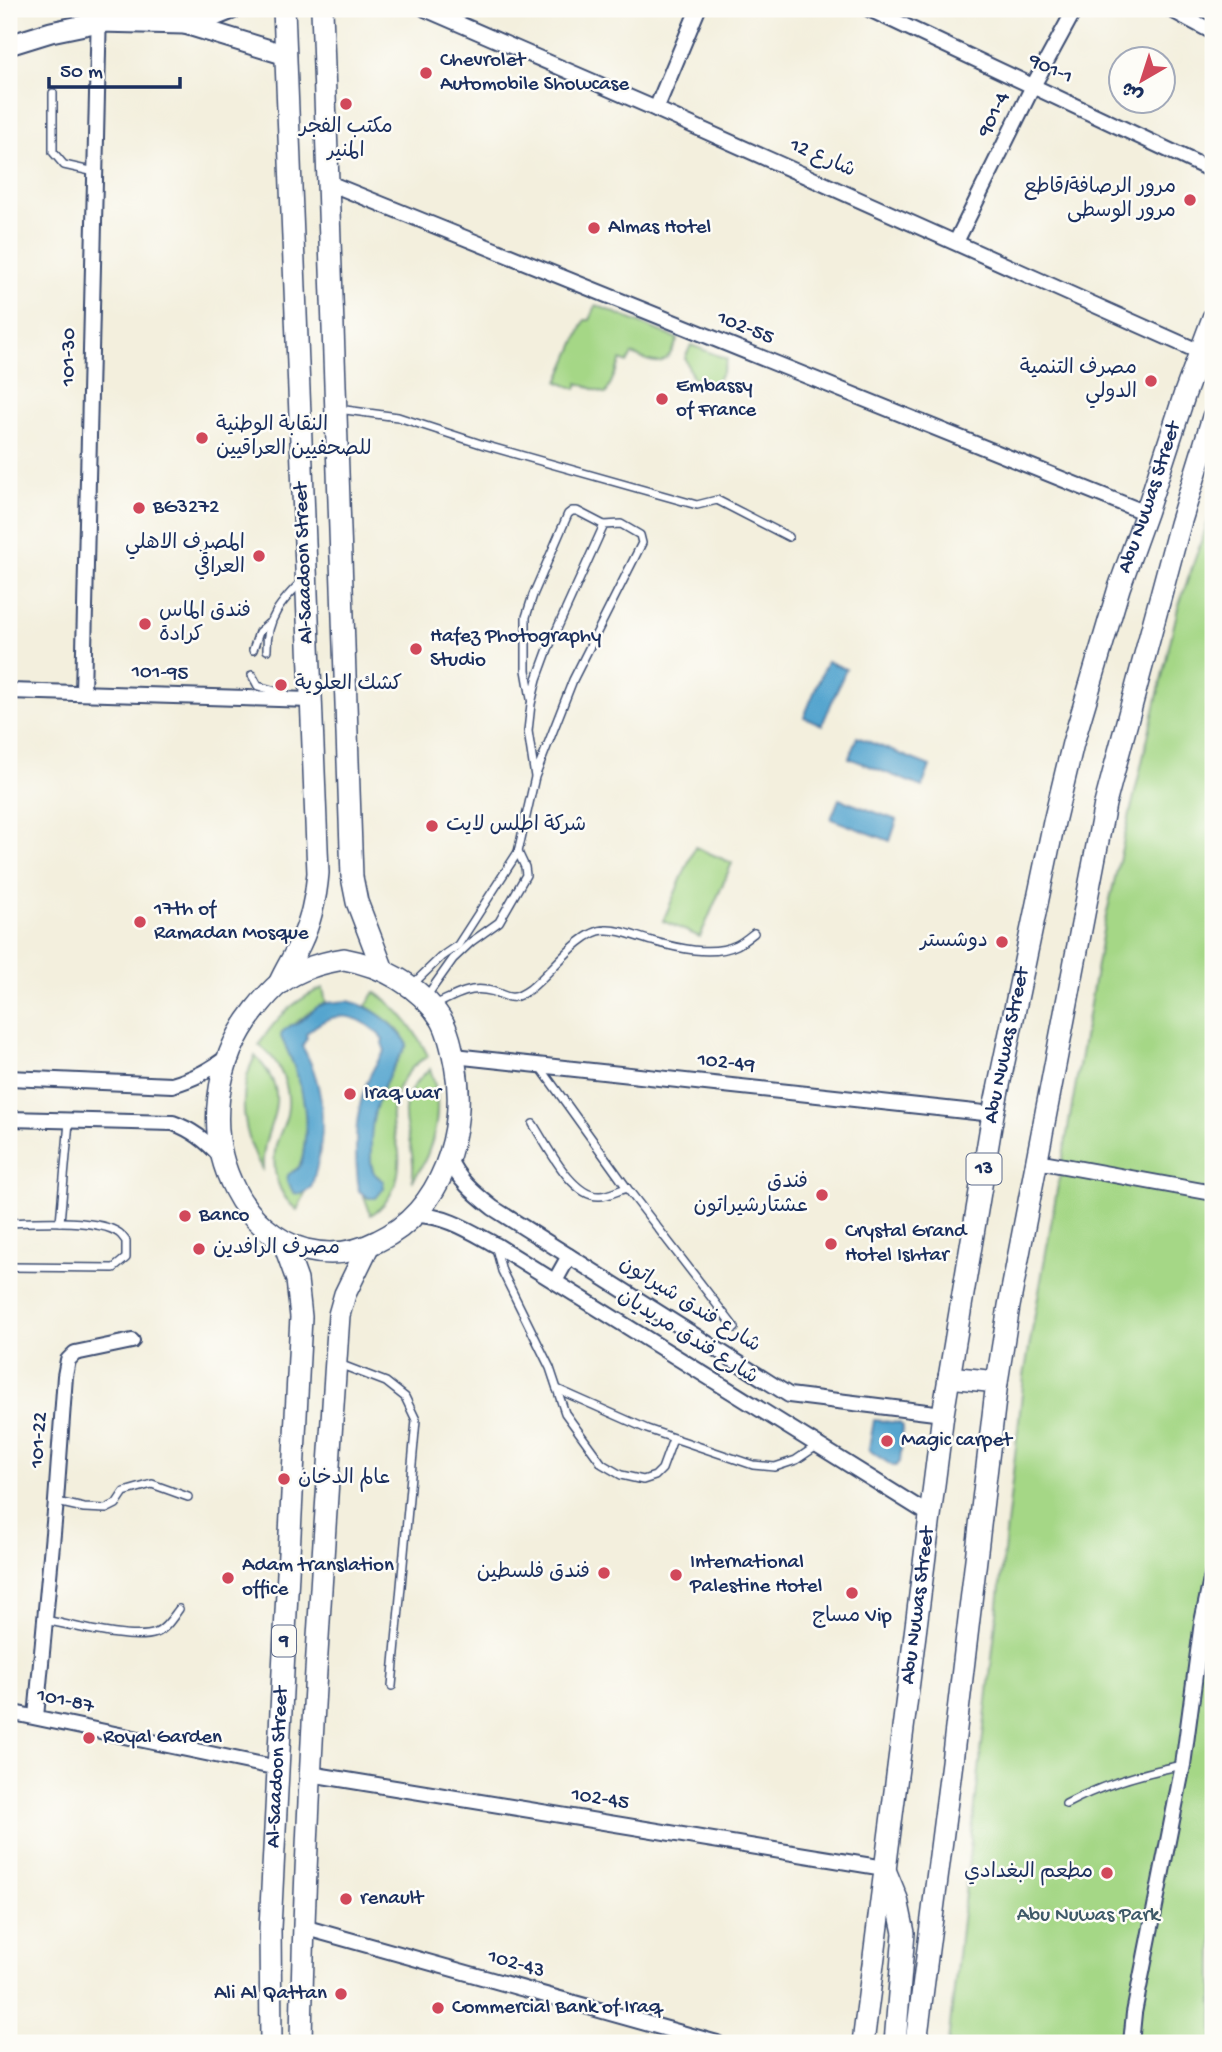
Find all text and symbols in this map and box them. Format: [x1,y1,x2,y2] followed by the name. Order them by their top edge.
[49,46,180,90] scale bar
[1106,46,1176,116] north arrow
[440,49,630,98] place label: Chevrolet Automobile Showcase
[1023,49,1076,91] street label: 901-1
[60,61,103,86] text: 50 m
[418,65,434,81] marker: Chevrolet Automobile Showcase
[1118,75,1149,106] text: ش
[973,88,1017,143] street label: 901-4
[338,96,354,112] marker: مكتب الفجر المنير
[297,115,393,165] place label: مكتب الفجر المنير
[784,133,859,184] street label: شارع 12
[1024,176,1176,225] place label: مرور الرصافة/قاطع مرور الوسطى
[1182,192,1198,208] marker: مرور الرصافة/قاطع مرور الوسطى
[608,216,711,241] place label: Almas Hotel
[586,220,602,236] marker: Almas Hotel
[712,306,777,352] street label: 102-55
[57,328,83,387] street label: 101-30
[1020,357,1137,409] place label: مصرف التنمية الدولي
[1143,373,1159,389] marker: مصرف التنمية الدولي
[676,375,757,424] place label: Embassy of France
[654,391,670,407] marker: Embassy of France
[216,414,372,463] place label: النقابة الوطنية للصحفيين العراقيين
[1113,416,1188,577] street label: Abu Nuwas Street
[194,430,210,446] marker: النقابة الوطنية للصحفيين العراقيين
[290,479,320,644] street label: Al-Saadoon Street
[152,496,219,521] place label: BG3272
[131,500,147,516] marker: BG3272
[125,532,245,581] place label: المصرف الاهلي العراقي
[251,548,267,564] marker: المصرف الاهلي العراقي
[159,600,251,649] place label: فندق الماس كرادة
[137,616,153,632] marker: فندق الماس كرادة
[430,625,601,674] place label: Hafez Photography Studio
[408,641,424,657] marker: Hafez Photography Studio
[130,660,189,687] street label: 101-95
[295,673,402,698] place label: كشك العلوية
[273,677,289,693] marker: كشك العلوية
[446,814,586,839] place label: شركة اطلس لايت
[424,818,440,834] marker: شركة اطلس لايت
[153,898,310,947] place label: 17th of Ramadan Mosque
[132,914,148,930] marker: 17th of Ramadan Mosque
[919,930,988,955] place label: دوشستر
[994,934,1010,950] marker: دوشستر
[979,963,1036,1125] street label: Abu Nuwas Street
[695,1048,757,1079] street label: 102-49
[364,1082,443,1107] place label: Iraq war
[342,1086,358,1102] marker: Iraq war
[967,1154,1002,1184] road number: 13
[694,1171,808,1220] place label: فندق عشتارشيراتون
[814,1187,830,1203] marker: فندق عشتارشيراتون
[198,1204,250,1229] place label: Banco
[177,1208,193,1224] marker: Banco
[845,1220,968,1269] place label: Crystal Grand Hotel Ishtar
[823,1236,839,1252] marker: Crystal Grand Hotel Ishtar
[213,1237,340,1262] place label: مصرف الرافدين
[191,1241,207,1257] marker: مصرف الرافدين
[614,1252,764,1360] street label: شارع فندق شيراتون
[612,1285,762,1391] street label: شارع فندق مريديان
[26,1411,54,1470] street label: 101-22
[901,1429,1014,1454] place label: Magic carpet
[879,1433,895,1449] marker: Magic carpet
[298,1467,390,1492] place label: عالم الدخان
[276,1471,292,1487] marker: عالم الدخان
[896,1523,941,1686] street label: Abu Nuwas Street
[689,1551,822,1600] place label: International Palestine Hotel
[242,1554,394,1603] place label: Adam translation office
[477,1561,590,1586] place label: فندق فلسطين
[596,1565,612,1581] marker: فندق فلسطين
[668,1567,684,1583] marker: International Palestine Hotel
[220,1570,236,1586] marker: Adam translation office
[844,1585,860,1601] marker: مساج Vip
[812,1605,893,1630] place label: مساج Vip
[272,1625,296,1656] road number: 9
[262,1683,295,1849] street label: Al-Saadoon Street
[33,1684,97,1720] street label: 101-87
[103,1726,222,1751] place label: Royal Garden
[81,1730,97,1746] marker: Royal Garden
[568,1783,631,1817] street label: 102-45
[964,1861,1093,1886] place label: مطعم البغدادي
[1099,1865,1115,1881] marker: مطعم البغدادي
[360,1887,425,1912] place label: renault
[338,1891,354,1907] marker: renault
[1017,1904,1162,1929] park label: Abu Nuwas Park
[484,1945,547,1985] street label: 102-43
[214,1982,327,2007] place label: Ali Al Qattan
[333,1986,349,2002] marker: Ali Al Qattan
[452,1996,664,2021] place label: Commercial Bank of Iraq
[430,2000,446,2016] marker: Commercial Bank of Iraq

